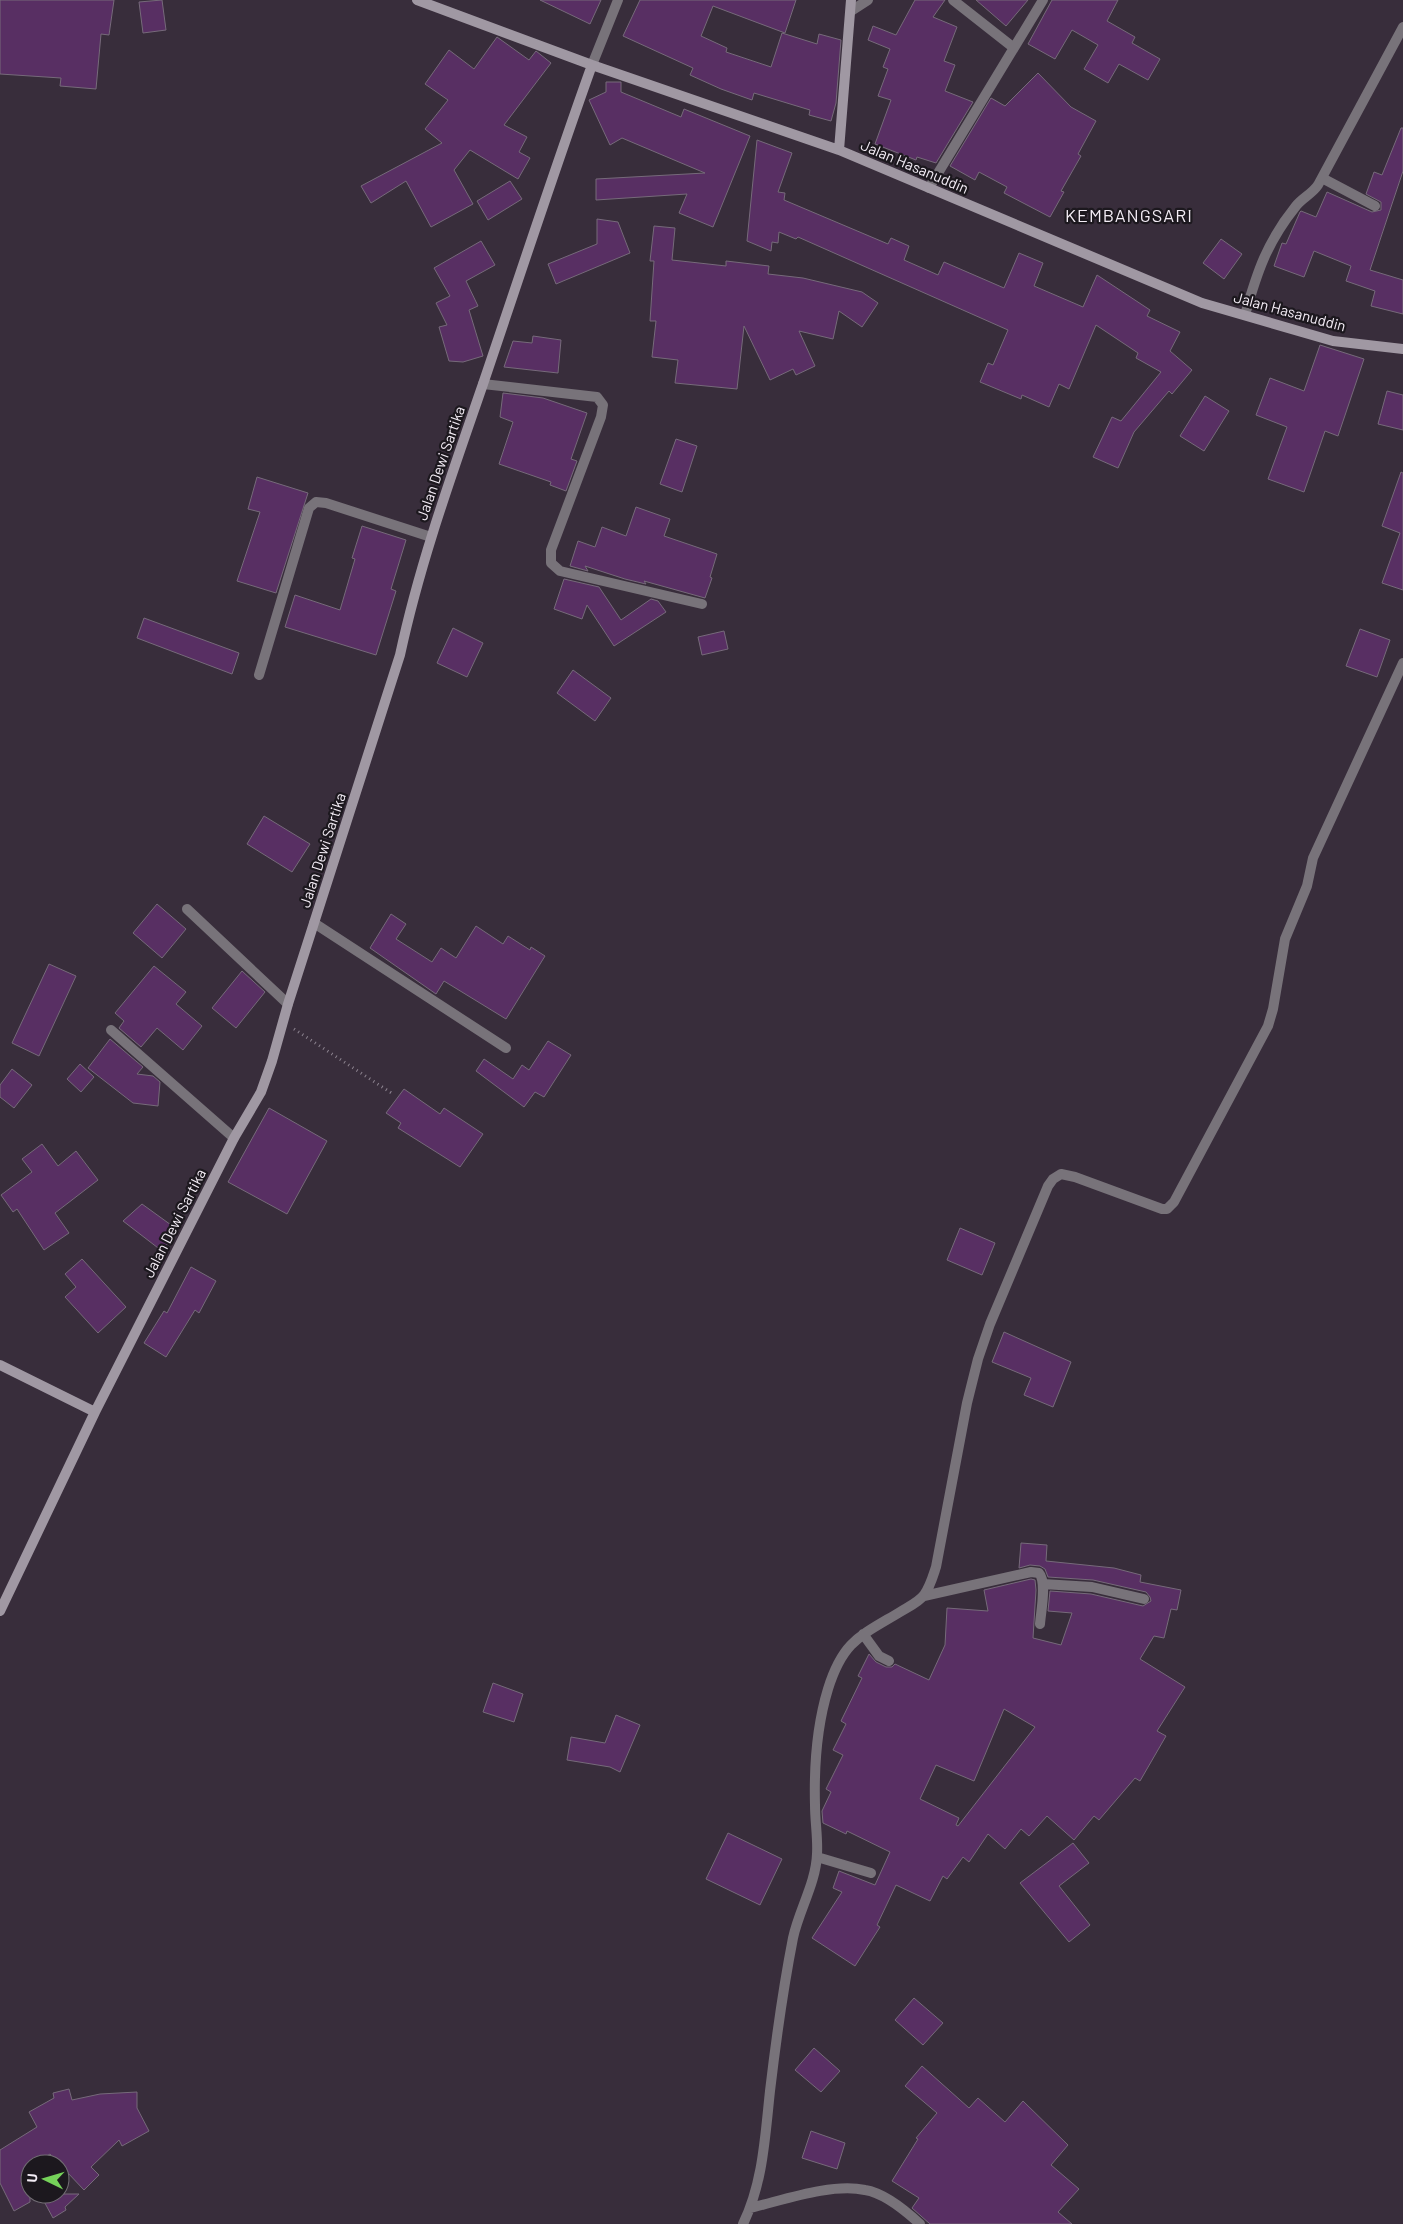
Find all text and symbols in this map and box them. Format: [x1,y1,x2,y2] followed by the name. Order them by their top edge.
[858,135,972,197] street label: Jalan Hasanuddin
[1065,204,1193,226] district label: KEMBANGSARI
[1232,287,1348,335] street label: Jalan Hasanuddin
[412,404,468,522] street label: Jalan Dewi Sartika
[295,790,349,910] street label: Jalan Dewi Sartika
[139,1166,209,1280] street label: Jalan Dewi Sartika
[20,2154,70,2204] north arrow
[23,2173,40,2183] text: U

